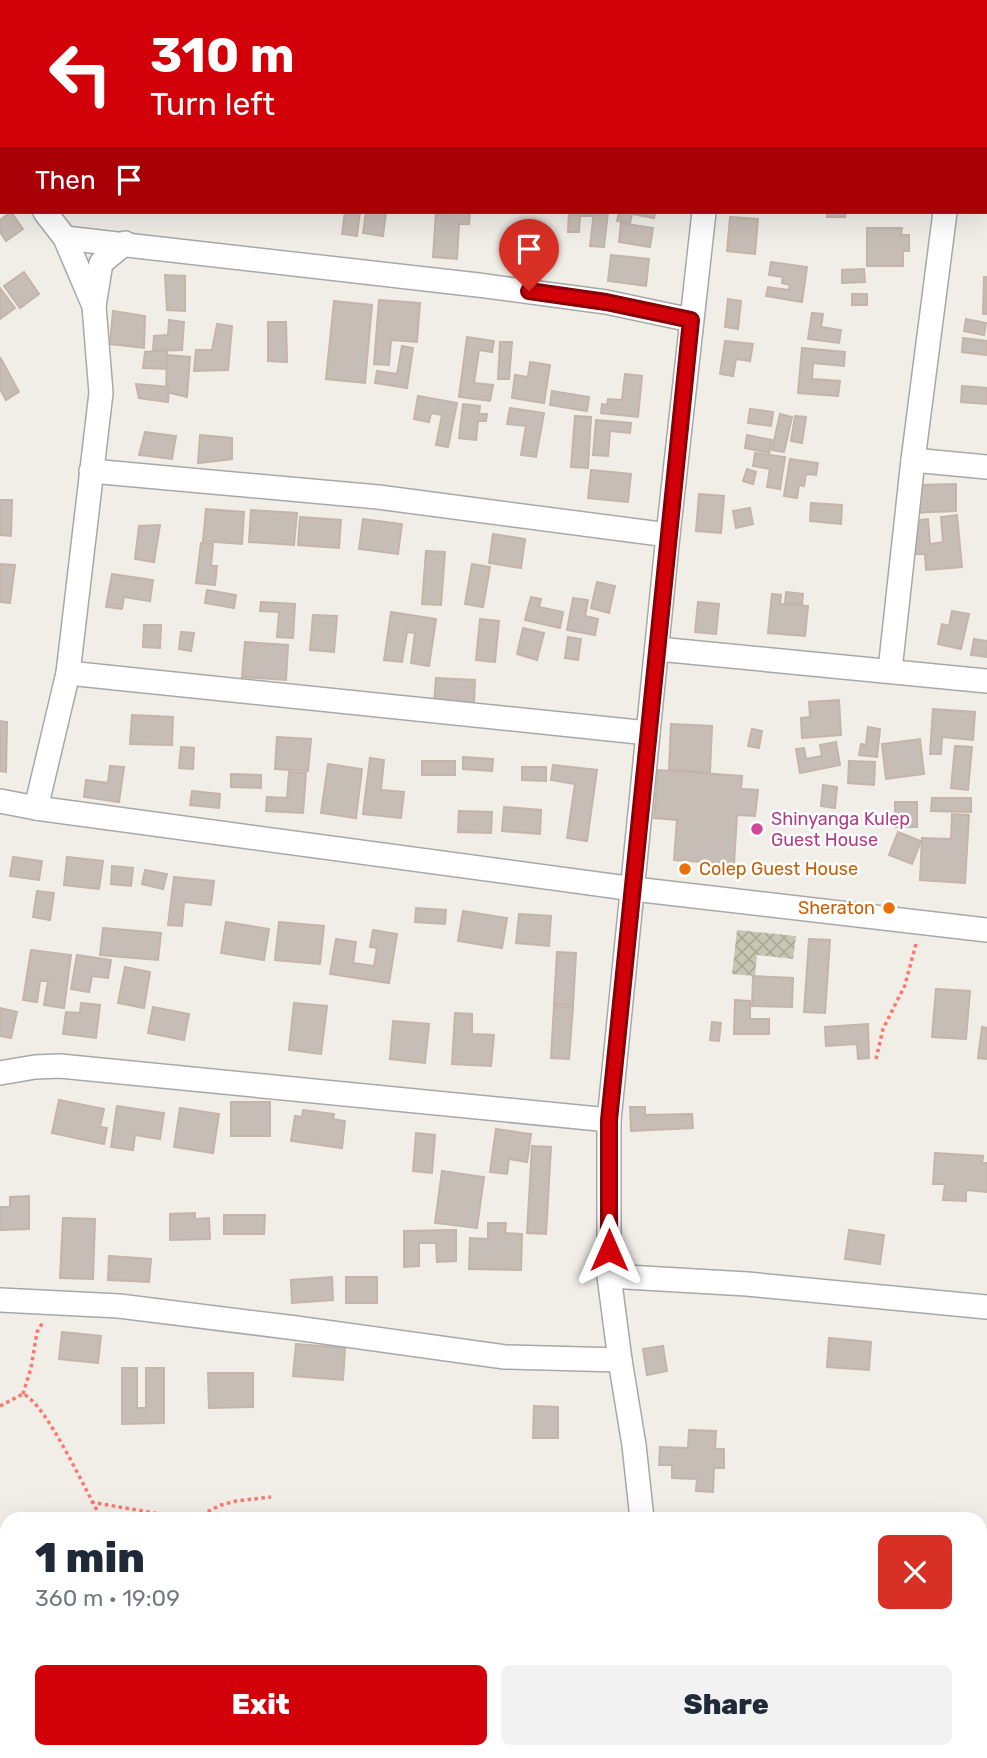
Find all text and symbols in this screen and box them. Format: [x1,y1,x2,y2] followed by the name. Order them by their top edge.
[150,26,295,84] text: 310 m
[35,28,126,119] icon: left
[150,85,275,123] text: Turn left
[110,161,148,199] icon: arrive
[35,165,96,196] text: Then
[499,219,559,291] pin
[510,230,548,268] icon: arrive
[771,808,910,851] place label: Shinyanga Kulep Guest House
[749,821,765,837] marker: Shinyanga Kulep Guest House
[699,858,858,880] place label: Colep Guest House
[677,861,693,877] marker: Colep Guest House
[798,897,875,919] place label: Sheraton
[881,900,897,916] marker: Sheraton
[572,1213,646,1287] position arrow
[35,1533,145,1583] text: 1 min
[878,1535,952,1609] button: close
[35,1584,180,1612] text: 360 m · 19:09
[35,1665,487,1745] button: Exit
[501,1665,952,1745] button: Share

